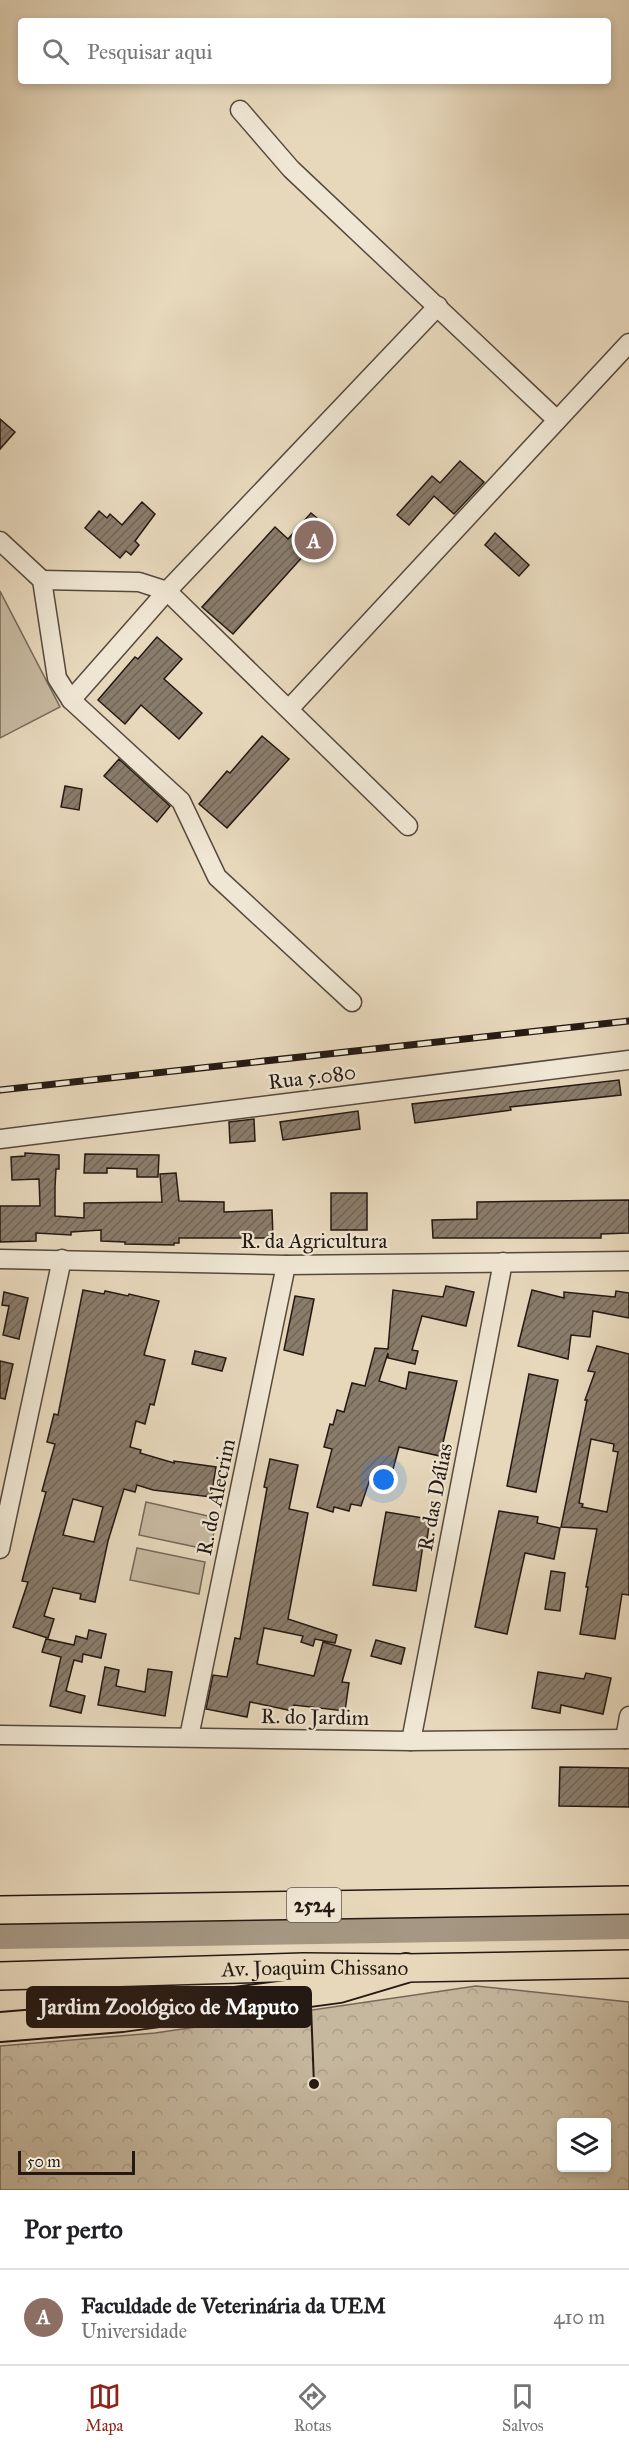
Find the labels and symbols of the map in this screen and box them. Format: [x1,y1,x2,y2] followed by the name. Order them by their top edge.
[294,518,334,562] pin: A
[267,1059,357,1095] street label: Rua 5.080
[241,1228,387,1254] street label: R. da Agricultura
[191,1436,241,1558] street label: R. do Alecrim
[412,1441,458,1553] street label: R. das Dálias
[369,1465,398,1494] your location
[261,1703,370,1731] street label: R. do Jardim
[287,1888,341,1922] road number: 2524
[220,1954,409,1982] street label: Av. Joaquim Chissano
[27,1987,311,2027] callout: Jardim Zoológico de Maputo
[36,1993,299,2021] text: Jardim Zoológico de Maputo
[18,2148,135,2176] scale bar

